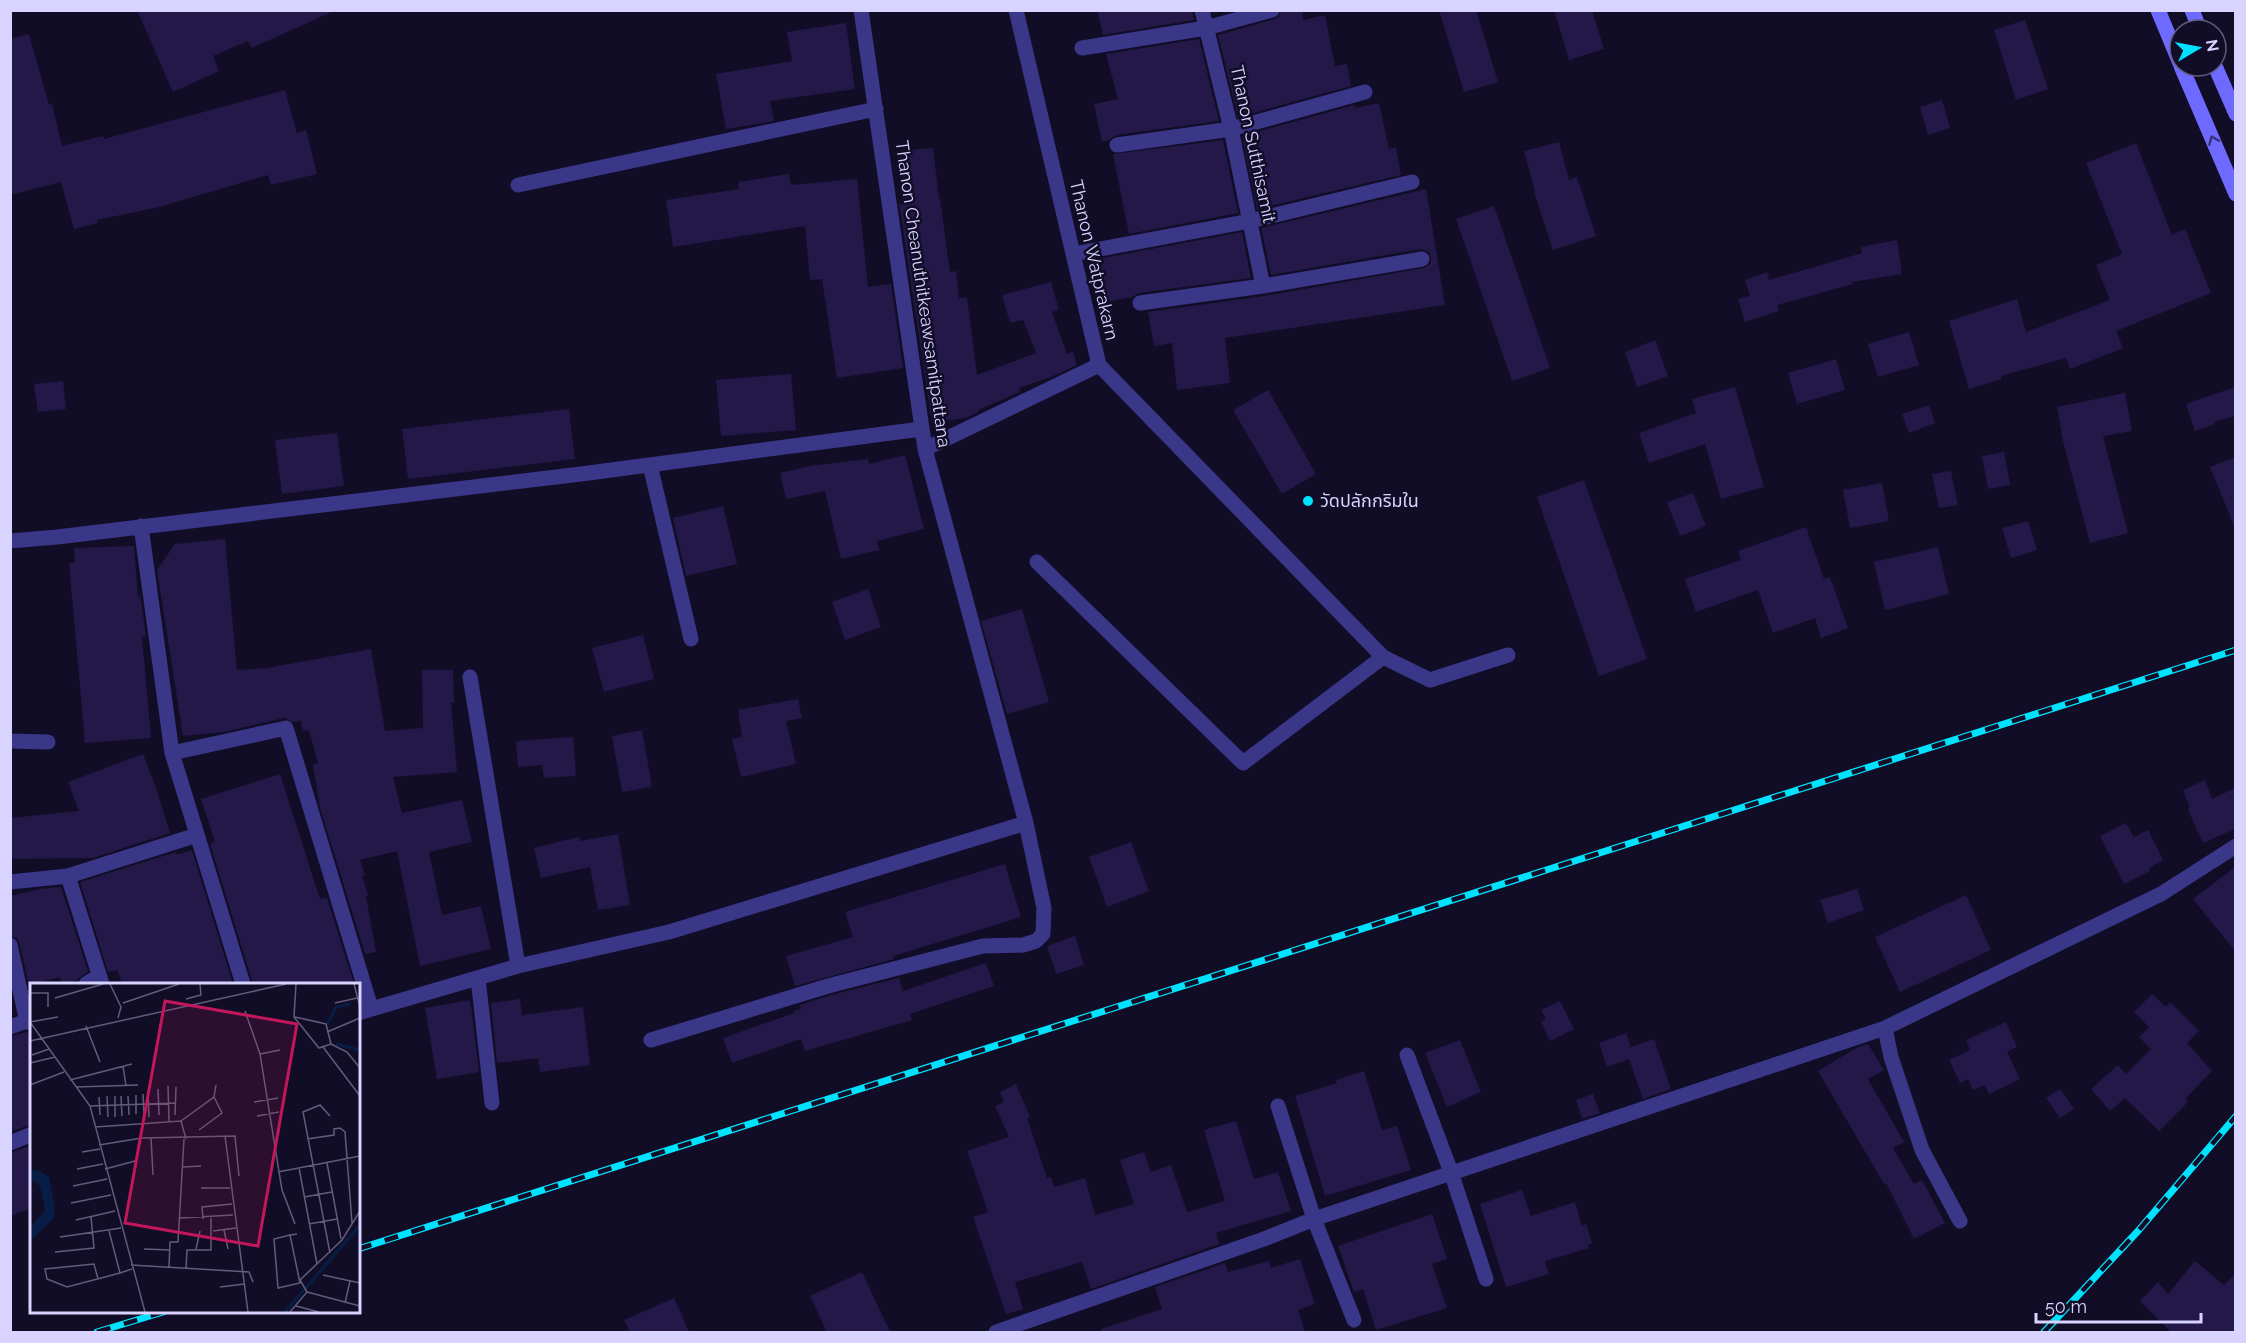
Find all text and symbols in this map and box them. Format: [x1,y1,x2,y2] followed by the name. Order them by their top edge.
[2168,18,2228,78] north arrow
[2202,38,2223,53] text: N
[1227,63,1280,225] street label: Thanon Sutthisamit
[2208,135,2220,146] one-way arrow
[892,139,955,449] street label: Thanon Cheanuthitkeawsamitpattana
[1066,178,1123,342] street label: Thanon Watprakarn
[1320,490,1419,511] place label: วัดปลักกริมใน
[1301,494,1315,508] marker: วัดปลักกริมใน
[30,983,360,1313] inset map
[2036,1286,2201,1324] scale bar
[2045,1296,2087,1317] text: 50 m

